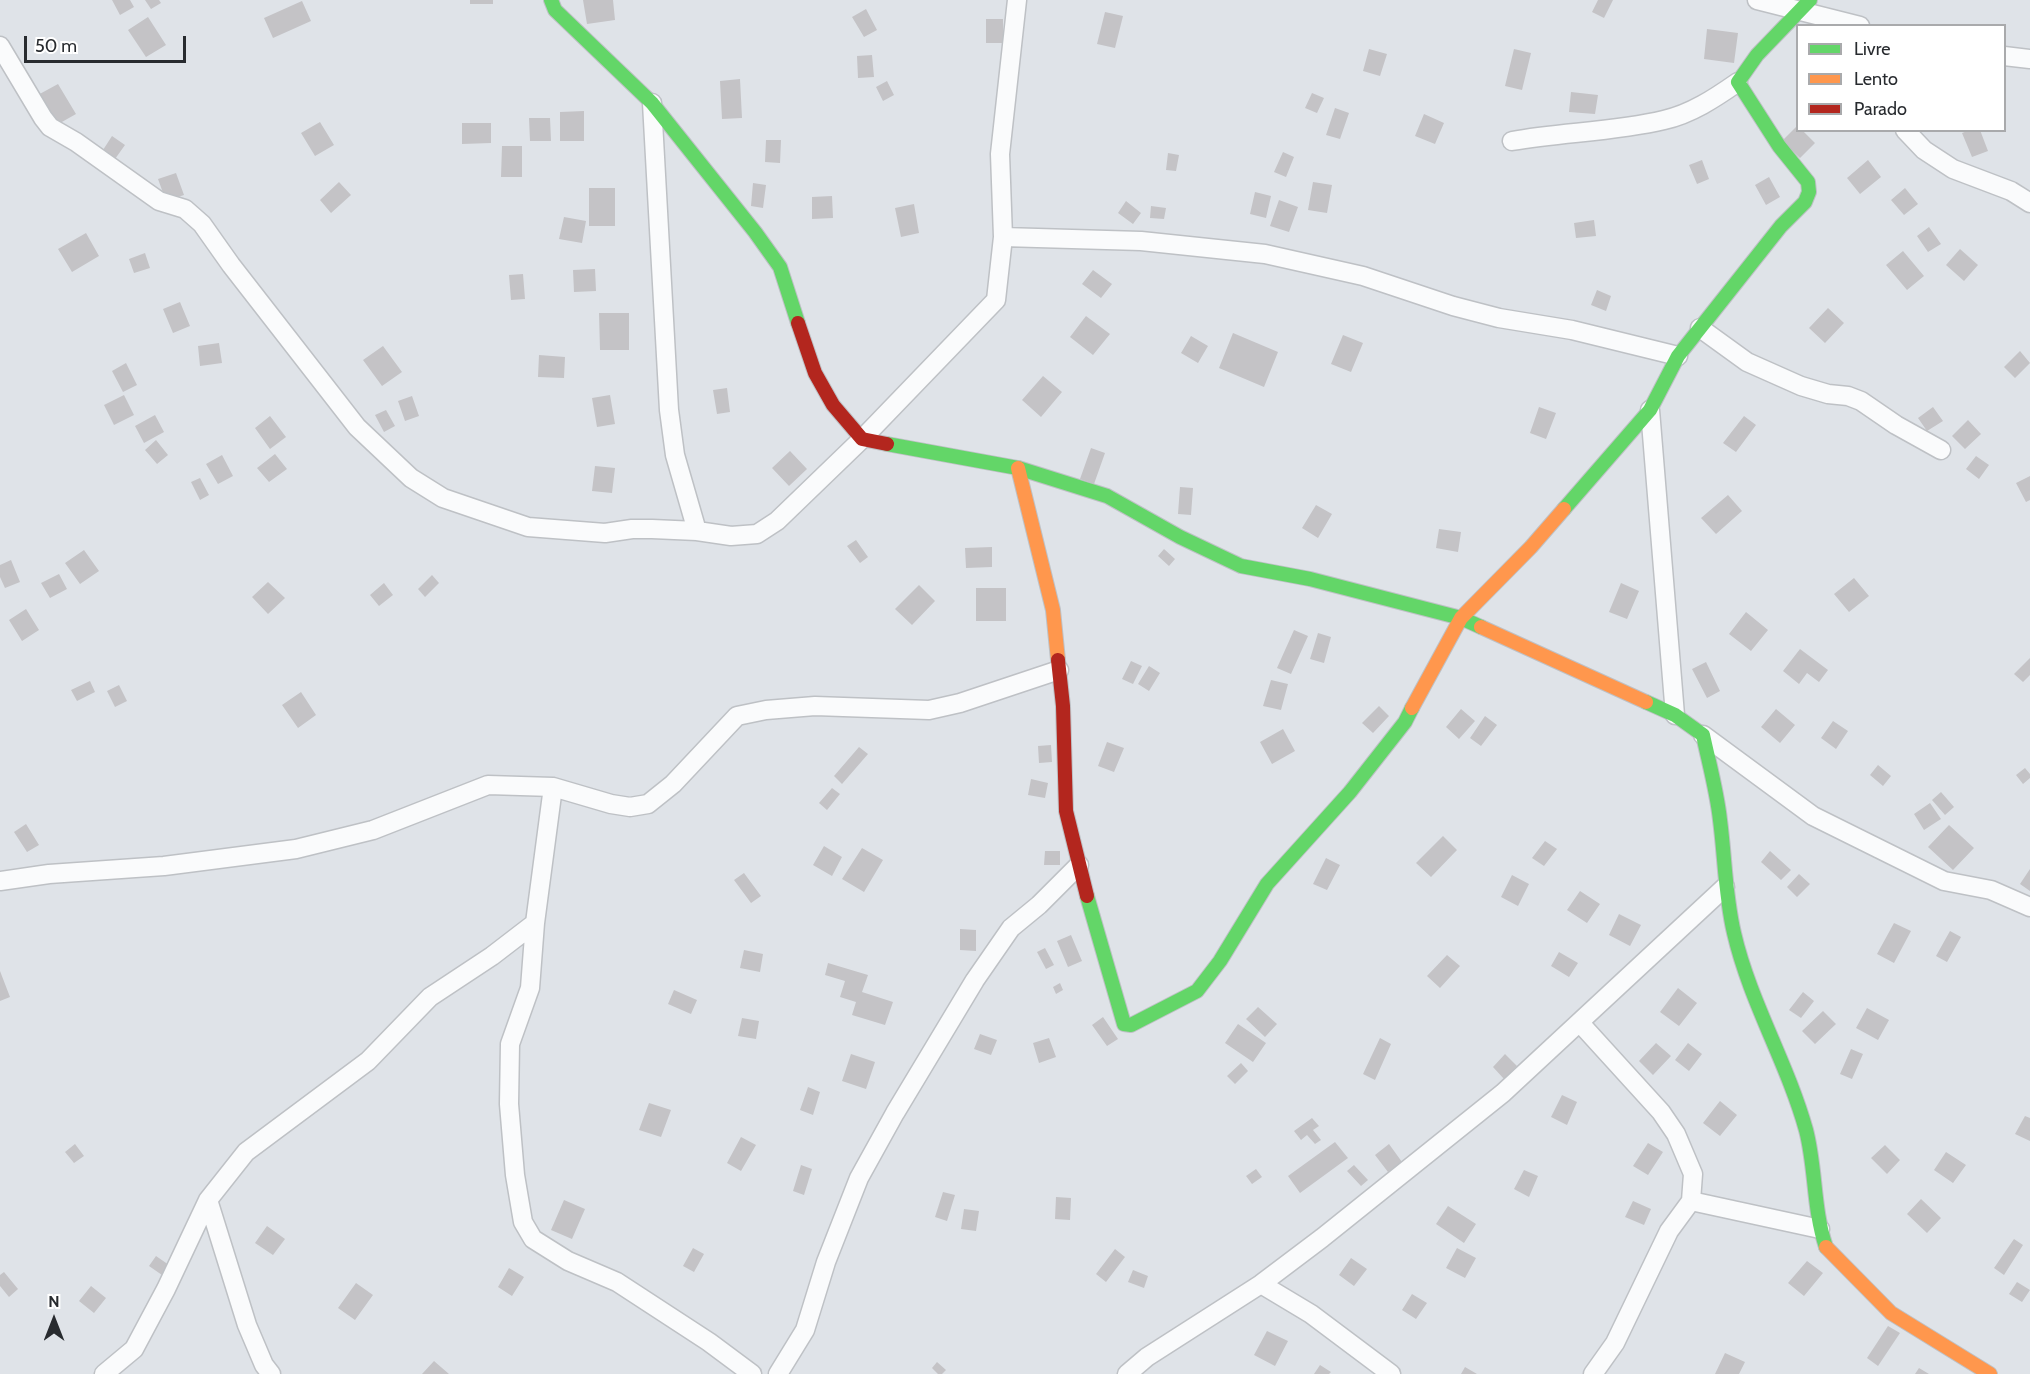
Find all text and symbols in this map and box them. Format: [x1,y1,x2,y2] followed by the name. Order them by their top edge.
[27,24,189,62] scale bar
[1796,24,2006,132] legend
[35,35,77,57] text: 50 m
[1854,38,1890,60] text: Livre
[1854,68,1898,90] text: Lento
[1854,98,1907,120] text: Parado
[24,1290,84,1350] north arrow
[48,1292,60,1311] text: N

